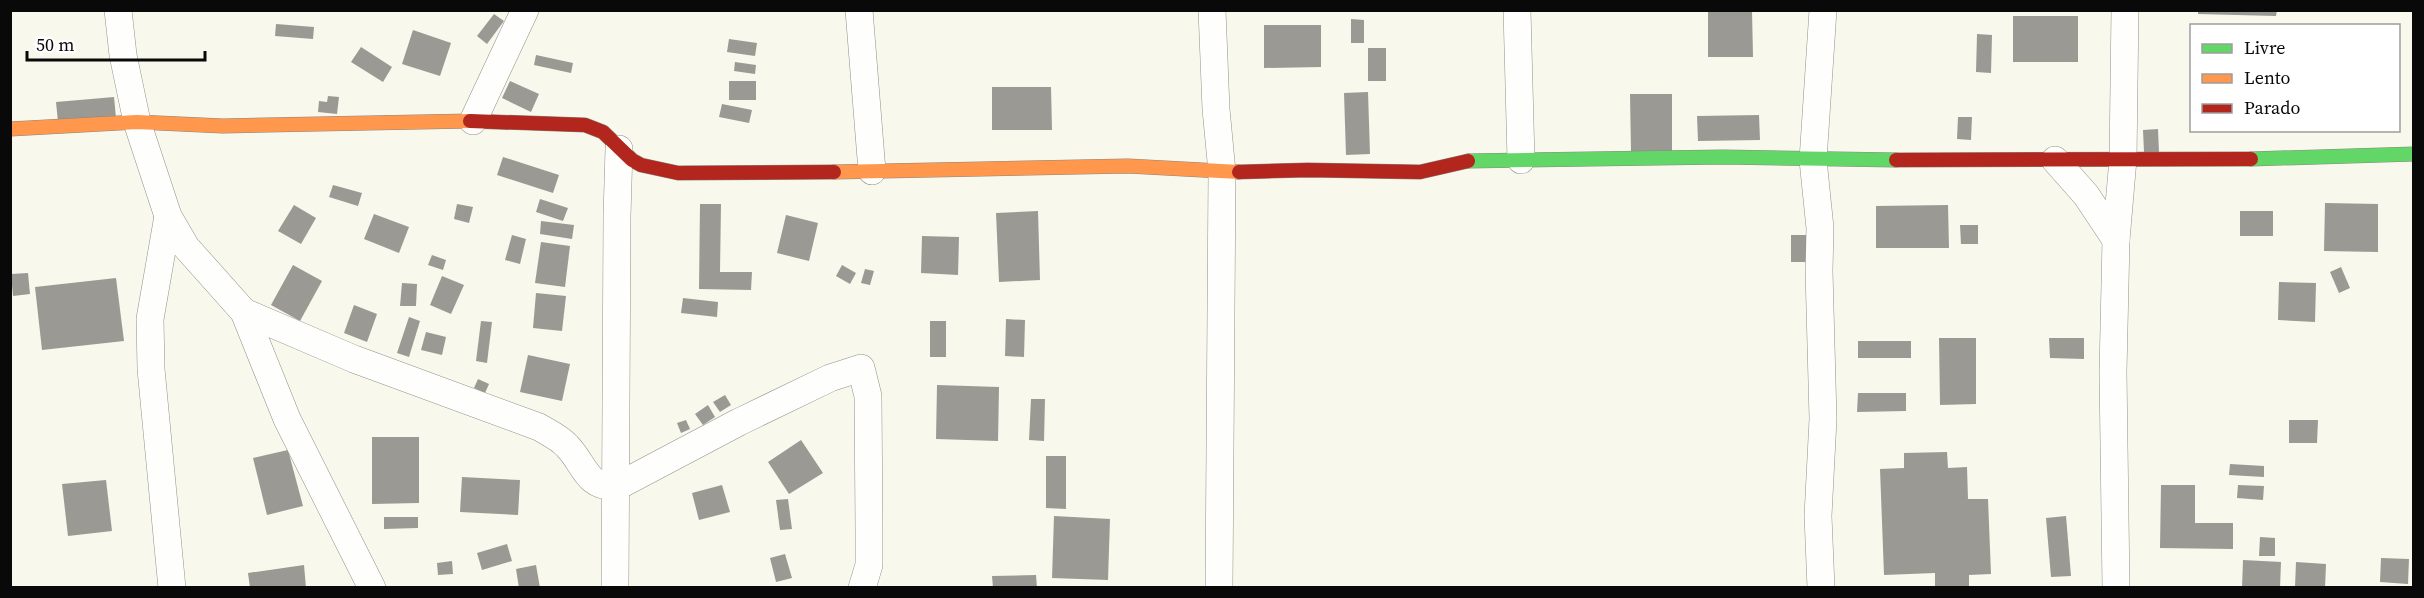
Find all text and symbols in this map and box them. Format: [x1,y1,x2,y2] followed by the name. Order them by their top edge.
[27,24,206,62] scale bar
[2190,24,2400,132] legend
[36,32,74,57] text: 50 m
[2244,35,2286,60] text: Livre
[2244,65,2291,90] text: Lento
[2244,95,2300,120] text: Parado

